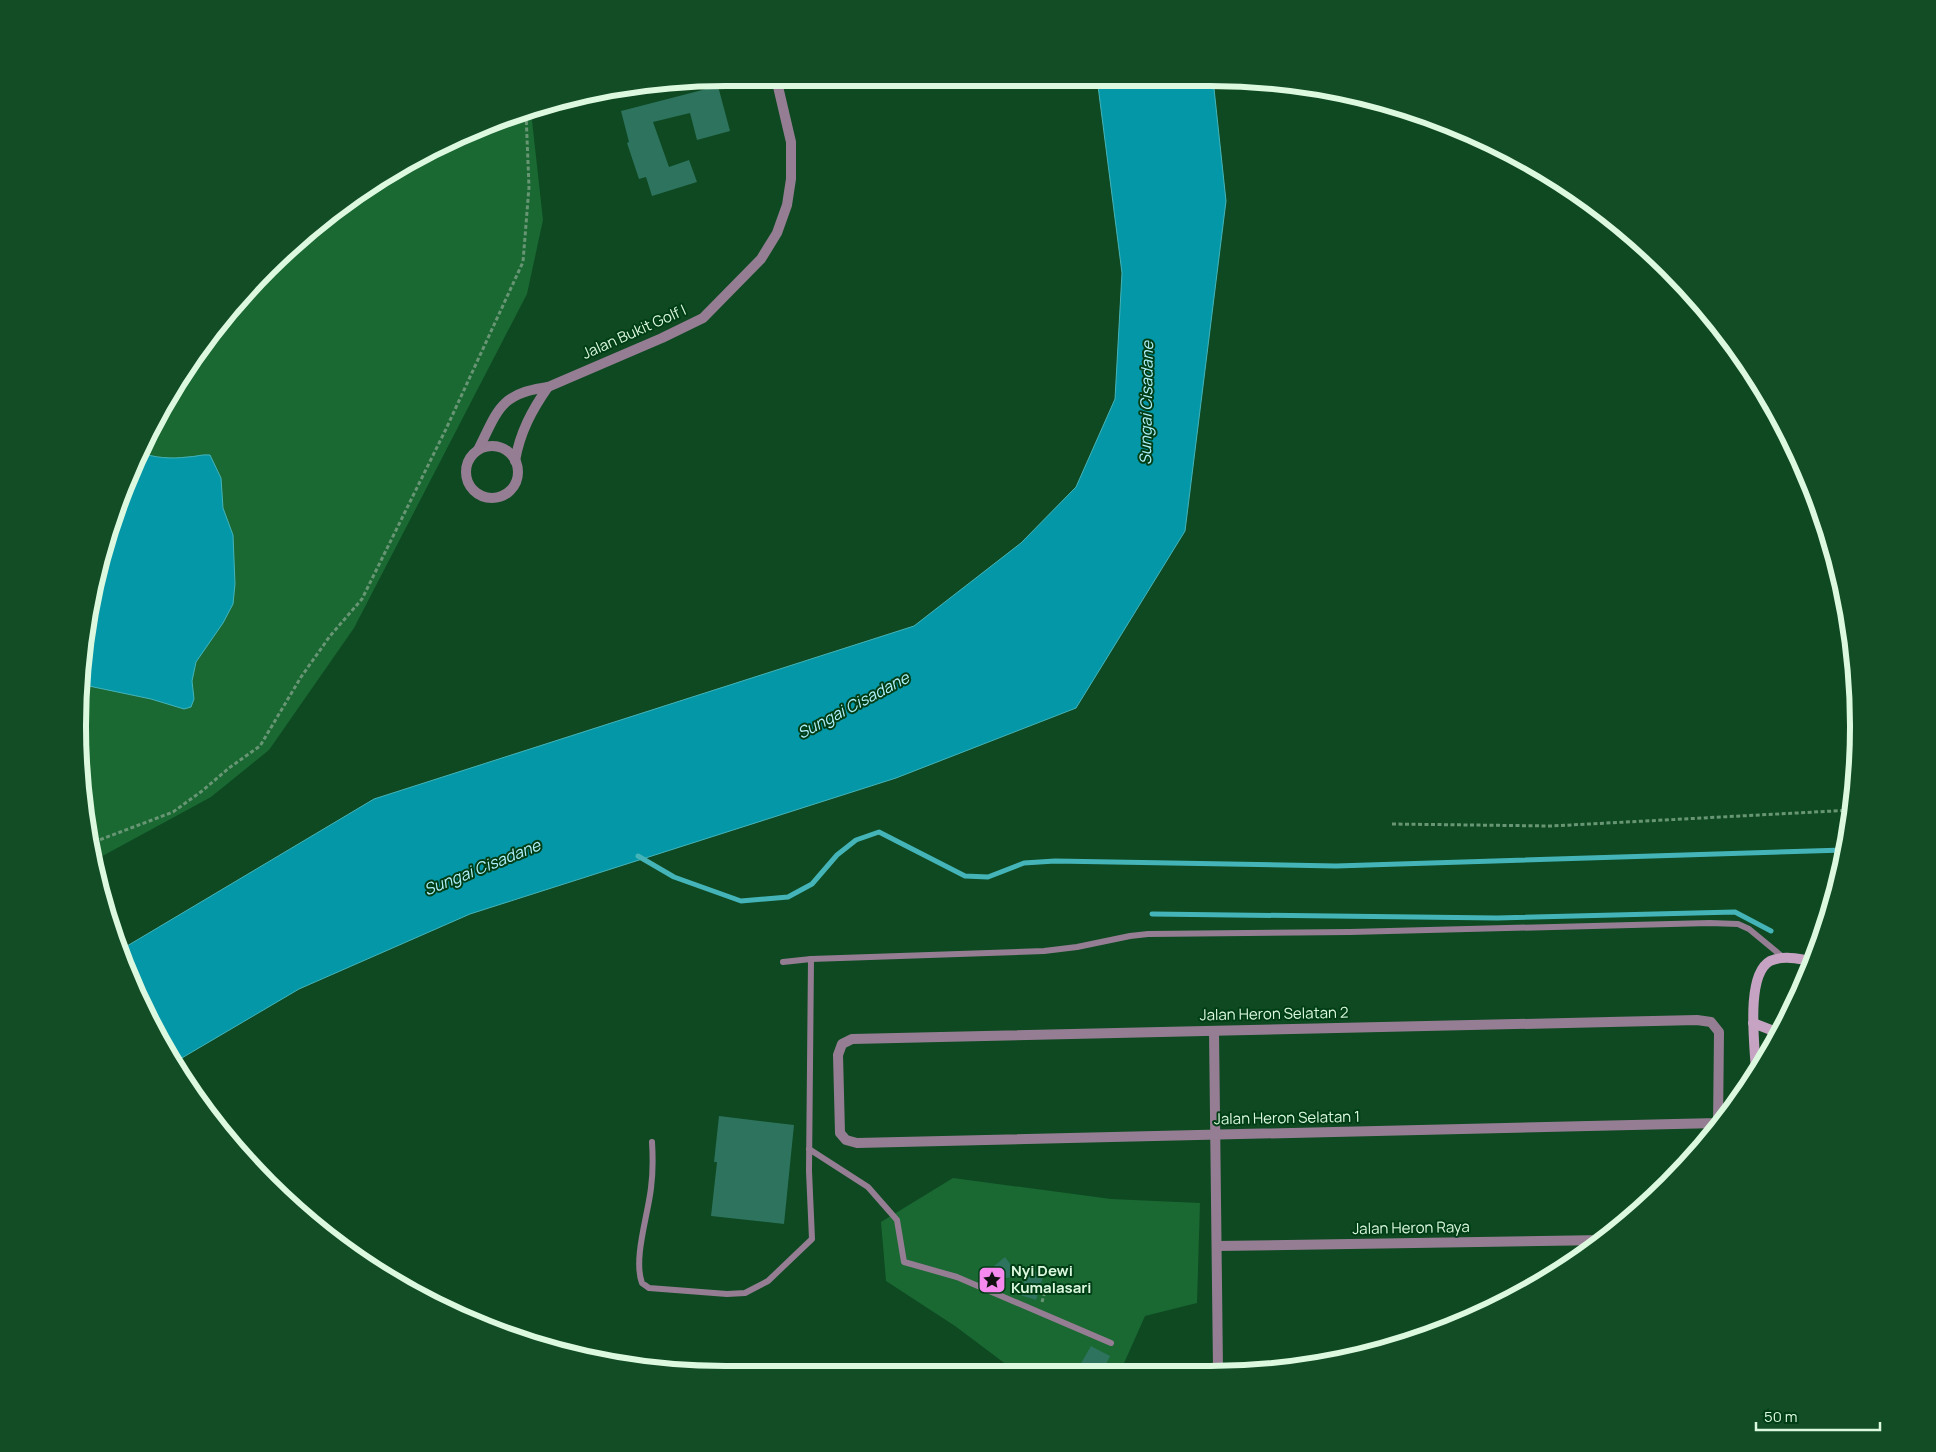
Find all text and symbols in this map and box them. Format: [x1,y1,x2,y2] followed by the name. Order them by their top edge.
[578,299,689,364] street label: Jalan Bukit Golf I
[1134,339,1158,465] water label: Sungai Cisadane
[793,665,914,744] water label: Sungai Cisadane
[420,833,545,900] water label: Sungai Cisadane
[1199,1002,1349,1025] street label: Jalan Heron Selatan 2
[1214,1106,1360,1129] street label: Jalan Heron Selatan 1
[1352,1216,1470,1239] street label: Jalan Heron Raya
[1011,1260,1092,1298] place label: Nyi Dewi Kumalasari
[977,1265,1007,1295] place icon: Nyi Dewi Kumalasari
[1756,1400,1880,1432] scale bar
[1764,1406,1798,1427] text: 50 m

